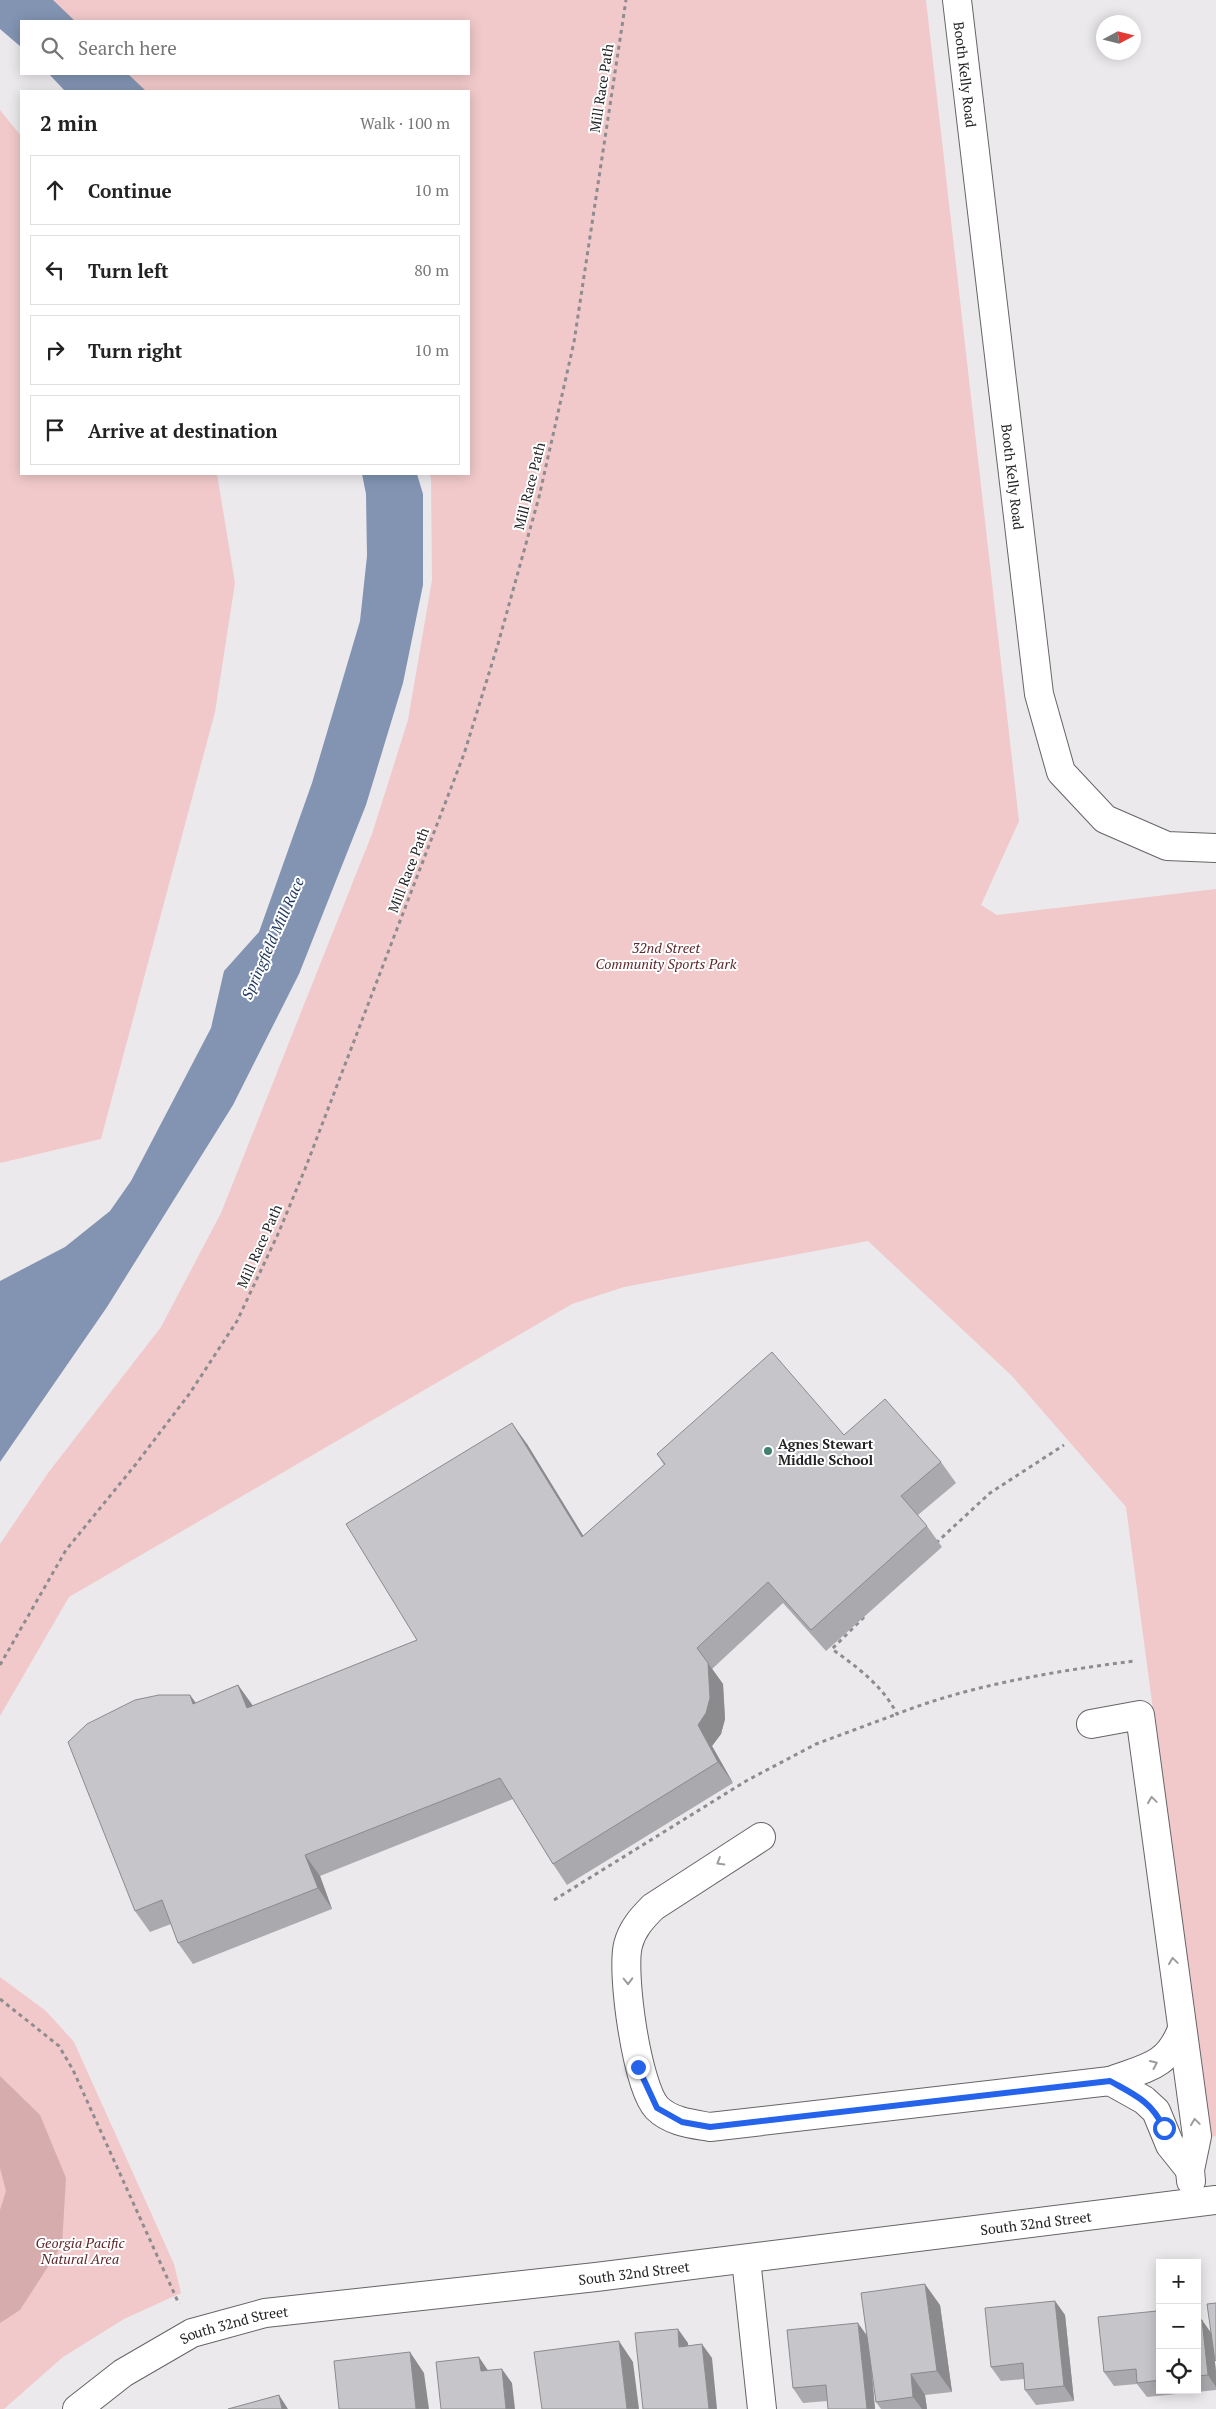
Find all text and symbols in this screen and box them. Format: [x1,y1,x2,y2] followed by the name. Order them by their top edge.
[1096,15,1141,60] north arrow
[20,20,470,75] search box
[950,21,982,129] street label: Booth Kelly Road
[38,34,66,62] icon: search
[78,35,177,60] text: Search here
[585,42,617,134] street label: Mill Race Path
[40,109,97,137] text: 2 min
[360,112,450,134] text: Walk · 100 m
[41,176,69,204] icon: ahead
[88,178,172,203] text: Continue
[414,179,449,201] text: 10 m
[41,256,69,284] icon: left
[88,258,169,283] text: Turn left
[414,259,449,281] text: 80 m
[41,336,69,364] icon: right
[88,338,182,363] text: Turn right
[414,339,449,361] text: 10 m
[41,416,69,444] icon: arrive
[88,418,277,443] text: Arrive at destination
[998,423,1029,531] street label: Booth Kelly Road
[509,440,549,532] street label: Mill Race Path
[383,825,433,915] street label: Mill Race Path
[236,874,308,1002] water label: Springfield Mill Race
[596,938,737,973] park label: 32nd Street Community Sports Park
[232,1201,286,1291] street label: Mill Race Path
[778,1434,874,1469] place label: Agnes Stewart Middle School
[762,1445,774,1457] marker: Agnes Stewart Middle School
[1147,1796,1157,1804] one-way arrow
[716,1856,725,1866] one-way arrow
[1168,1957,1179,1965] one-way arrow
[623,1978,633,1985] one-way arrow
[627,2056,650,2079] route end
[1149,2060,1158,2070] one-way arrow
[1153,2117,1176,2140] route start
[1190,2118,1201,2126] one-way arrow
[979,2206,1093,2239] street label: South 32nd Street
[36,2233,125,2268] park label: Georgia Pacific Natural Area
[577,2256,691,2288] street label: South 32nd Street
[1156,2259,1201,2394] map controls
[1156,2259,1201,2304] button: +
[176,2301,290,2348] street label: South 32nd Street
[1156,2304,1201,2349] button: −
[1156,2349,1201,2394] button: locate

